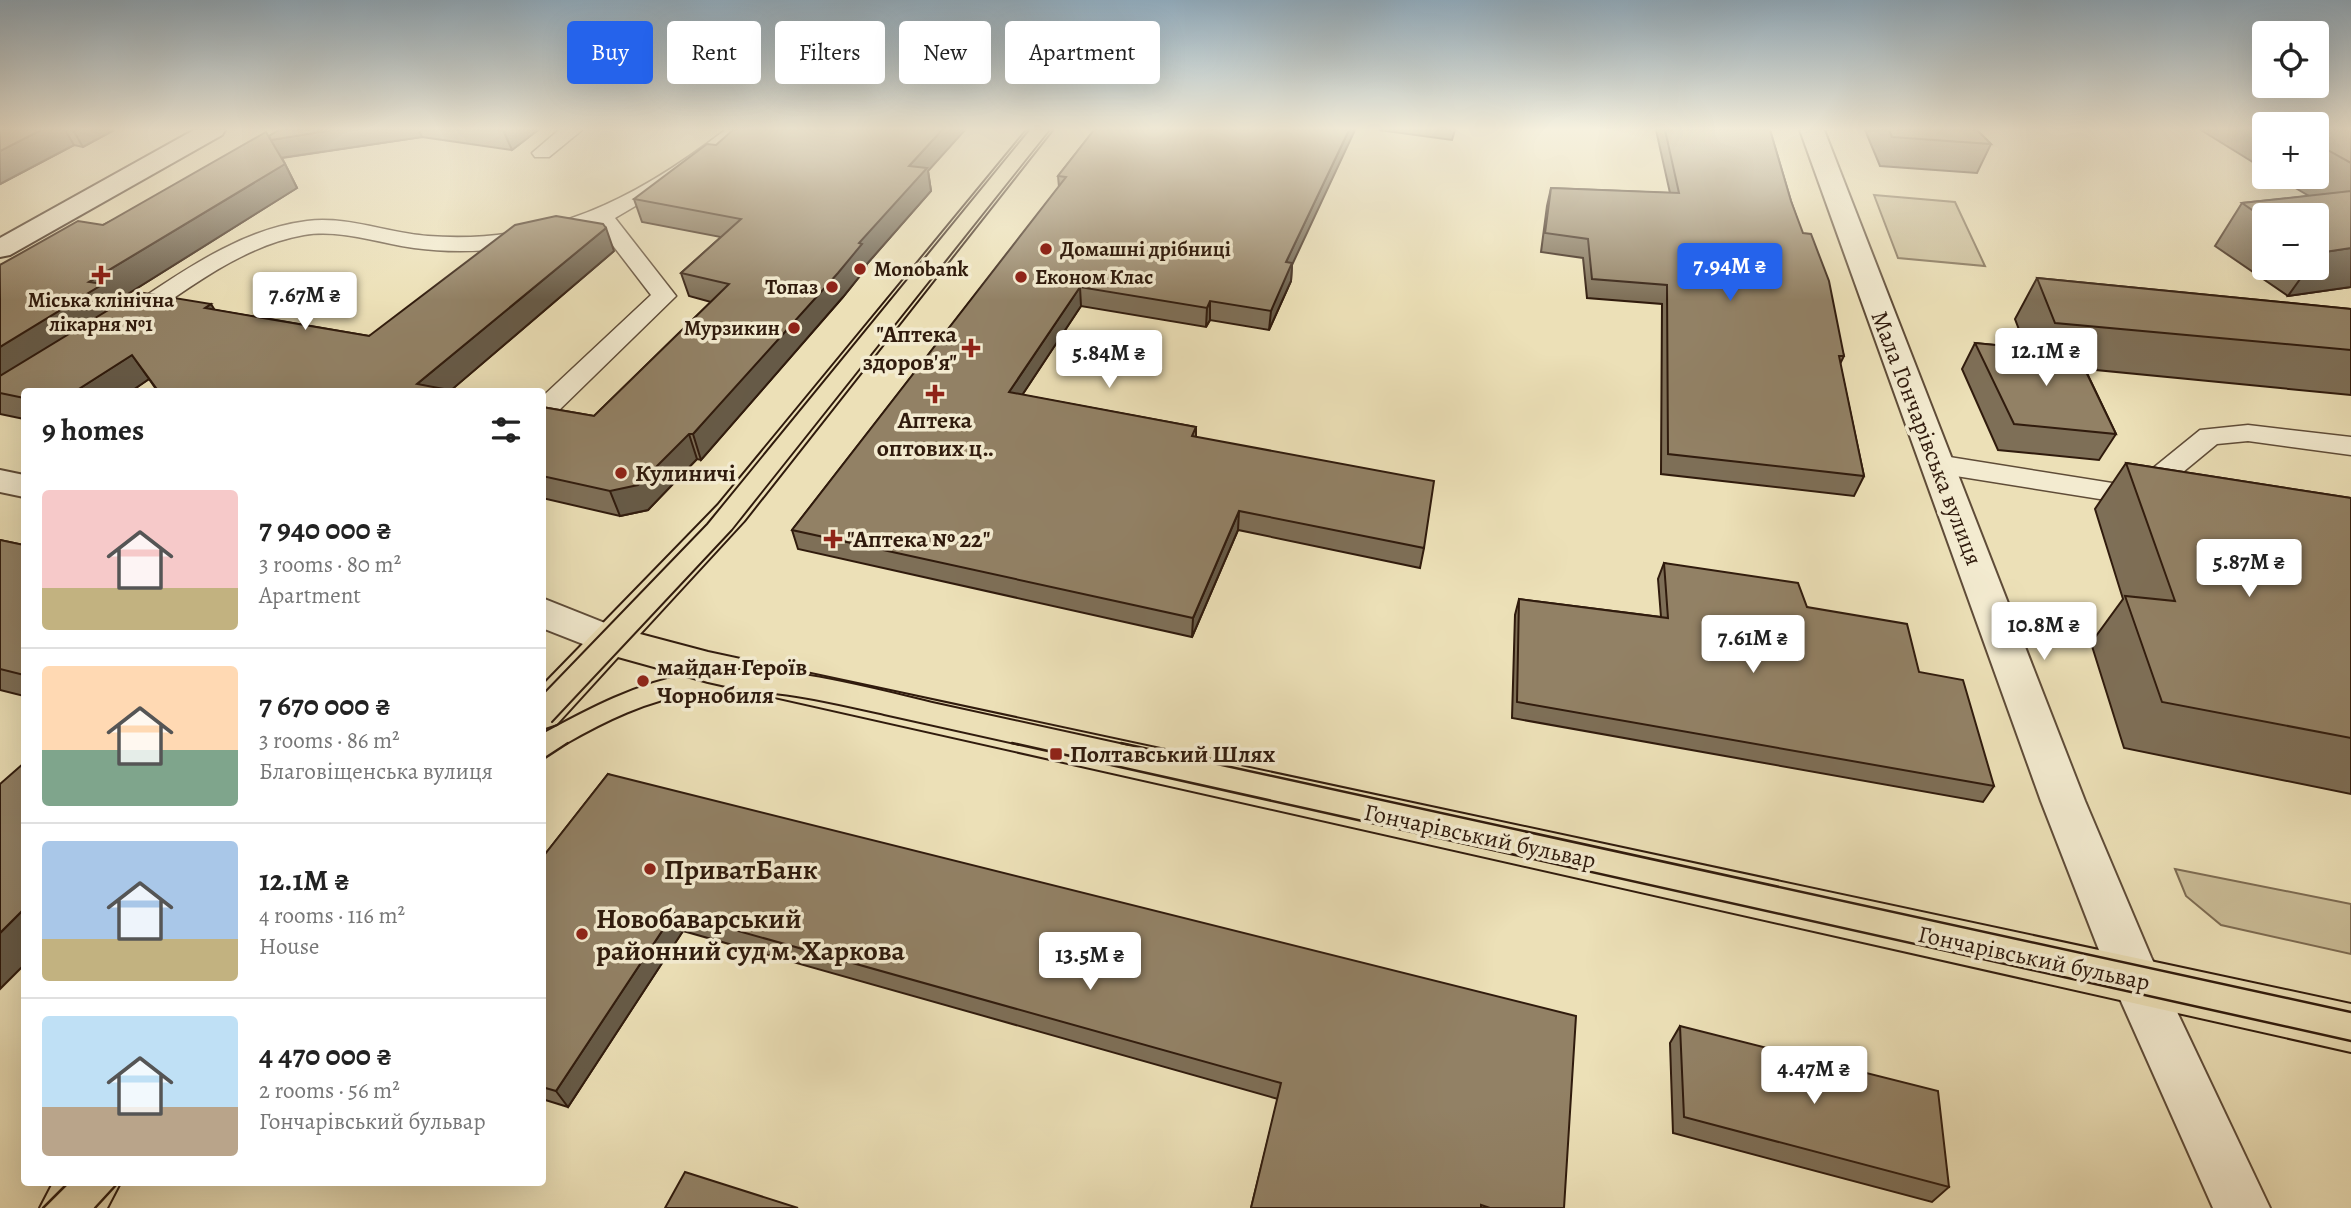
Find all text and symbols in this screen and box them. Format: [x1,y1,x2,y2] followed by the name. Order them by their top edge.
[567,21,653,84] chip: Buy
[667,21,761,84] chip: Rent
[775,21,885,84] chip: Filters
[899,21,991,84] chip: New
[1005,21,1160,84] chip: Apartment
[2252,21,2329,280] map controls
[2252,21,2329,98] button: locate
[2252,112,2329,189] button: +
[2252,203,2329,280] button: −
[1060,235,1231,263] place label: Домашні дрібниці
[1038,241,1054,257] marker: Домашні дрібниці
[1665,244,1795,303] pin: 7.94M ₴
[1693,250,1767,281] text: 7.94M ₴
[874,255,969,283] place label: Monobank
[852,261,868,277] marker: Monobank
[1035,263,1153,291] place label: Економ Клас
[91,265,111,285] marker: Міська клінічна лікарня №1
[1013,269,1029,285] marker: Економ Клас
[240,272,370,332] pin: 7.67M ₴
[765,273,818,301] place label: Топаз
[269,279,341,310] text: 7.67M ₴
[824,279,840,295] marker: Топаз
[28,286,174,338] place label: Міська клінічна лікарня №1
[1864,306,1990,570] street label: Мала Гончарівська вулиця
[684,314,780,342] place label: Мурзикин
[863,318,958,378] place label: "Аптека здоров'я"
[786,320,802,336] marker: Мурзикин
[1981,328,2111,388] pin: 12.1M ₴
[1044,330,1174,390] pin: 5.84M ₴
[2011,335,2081,366] text: 12.1M ₴
[1072,337,1146,368] text: 5.84M ₴
[963,340,979,356] marker: "Аптека здоров'я"
[927,386,943,402] marker: Аптека оптових ц‥
[877,404,993,464] place label: Аптека оптових ц‥
[42,410,144,450] text: 9 homes
[487,411,525,449] icon: filters
[635,457,736,489] place label: Кулиничі
[613,465,629,481] marker: Кулиничі
[259,509,392,549] text: 7 940 000 ₴
[98,518,182,602] icon: home
[847,523,990,555] place label: "Аптека № 22"
[825,531,841,547] marker: "Аптека № 22"
[2184,540,2314,599] pin: 5.87M ₴
[2213,546,2285,577] text: 5.87M ₴
[259,549,401,580] text: 3 rooms · 80 m²
[259,580,361,611] text: Apartment
[1979,602,2109,662] pin: 10.8M ₴
[2008,609,2080,640] text: 10.8M ₴
[1688,616,1818,675] pin: 7.61M ₴
[1718,622,1788,653] text: 7.61M ₴
[657,651,807,711] place label: майдан Героїв Чорнобиля
[635,673,651,689] marker: майдан Героїв Чорнобиля
[259,685,391,725] text: 7 670 000 ₴
[98,694,182,778] icon: home
[259,725,400,756] text: 3 rooms · 86 m²
[1070,738,1276,770] place label: Полтавський Шлях
[1048,746,1064,762] marker: Полтавський Шлях
[259,756,493,787] text: Благовіщенська вулиця
[1361,796,1599,876] street label: Гончарівський бульвар
[664,851,818,889] place label: ПриватБанк
[259,860,350,900] text: 12.1M ₴
[642,861,658,877] marker: ПриватБанк
[98,869,182,953] icon: home
[259,900,405,931] text: 4 rooms · 116 m²
[596,900,906,970] place label: Новобаварський районний суд м. Харкова
[1915,918,2153,998] street label: Гончарівський бульвар
[574,926,590,942] marker: Новобаварський районний суд м. Харкова
[259,931,319,962] text: House
[1025,932,1155,992] pin: 13.5M ₴
[1055,939,1125,970] text: 13.5M ₴
[259,1035,392,1075] text: 4 470 000 ₴
[98,1044,182,1128] icon: home
[1749,1046,1879,1106] pin: 4.47M ₴
[1777,1053,1851,1084] text: 4.47M ₴
[259,1075,400,1106] text: 2 rooms · 56 m²
[259,1106,486,1137] text: Гончарівський бульвар

